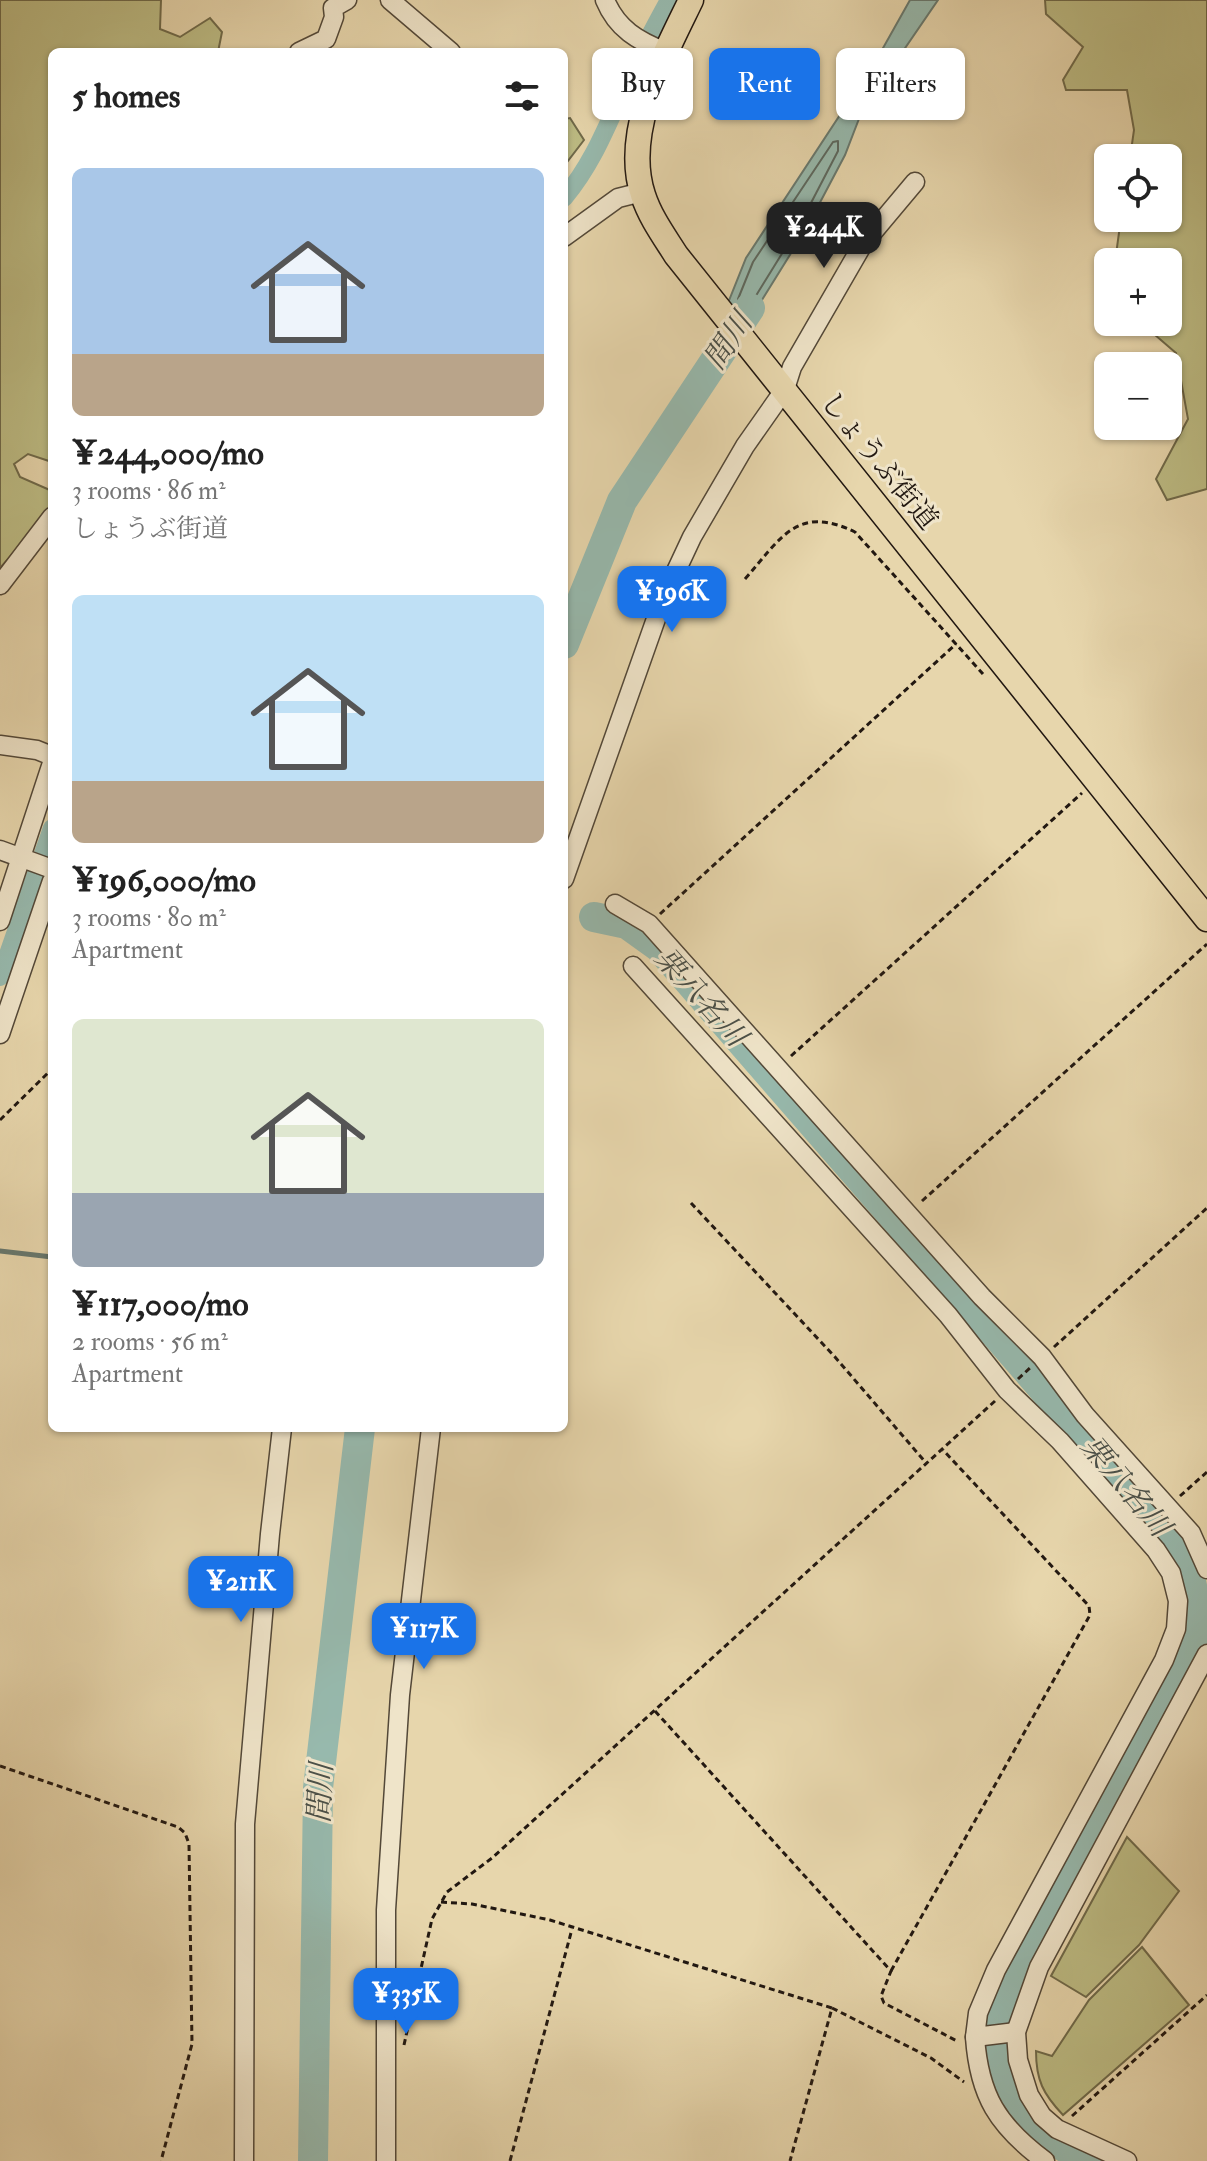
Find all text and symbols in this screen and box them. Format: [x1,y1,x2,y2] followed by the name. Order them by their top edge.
[592,48,693,120] chip: Buy
[709,48,820,120] chip: Rent
[836,48,965,120] chip: Filters
[500,74,544,118] icon: filters
[72,75,180,118] text: 5 homes
[1094,144,1182,440] map controls
[1094,144,1182,232] button: locate
[768,202,880,270] pin: ¥244K
[785,212,863,244] text: ¥244K
[236,220,380,364] icon: home
[1094,248,1182,336] button: +
[696,304,762,376] water label: 間川
[1094,352,1182,440] button: −
[812,385,945,537] street label: しょうぶ街道
[72,432,264,475] text: ¥244,000/mo
[72,475,226,507] text: 3 rooms · 86 m²
[72,513,228,545] text: しょうぶ街道
[616,566,728,634] pin: ¥196K
[635,576,709,608] text: ¥196K
[236,647,380,791] icon: home
[72,859,256,902] text: ¥196,000/mo
[72,902,226,934] text: 3 rooms · 80 m²
[72,934,183,966] text: Apartment
[647,940,757,1057] water label: 栗八名川
[236,1071,380,1215] icon: home
[72,1283,249,1326] text: ¥117,000/mo
[72,1326,228,1358] text: 2 rooms · 56 m²
[72,1358,183,1390] text: Apartment
[1073,1428,1180,1546] water label: 栗八名川
[185,1556,297,1624] pin: ¥211K
[206,1566,276,1598] text: ¥211K
[368,1603,480,1671] pin: ¥117K
[390,1613,458,1645] text: ¥117K
[300,1759,341,1824] water label: 間川
[350,1968,462,2036] pin: ¥335K
[371,1978,441,2010] text: ¥335K

